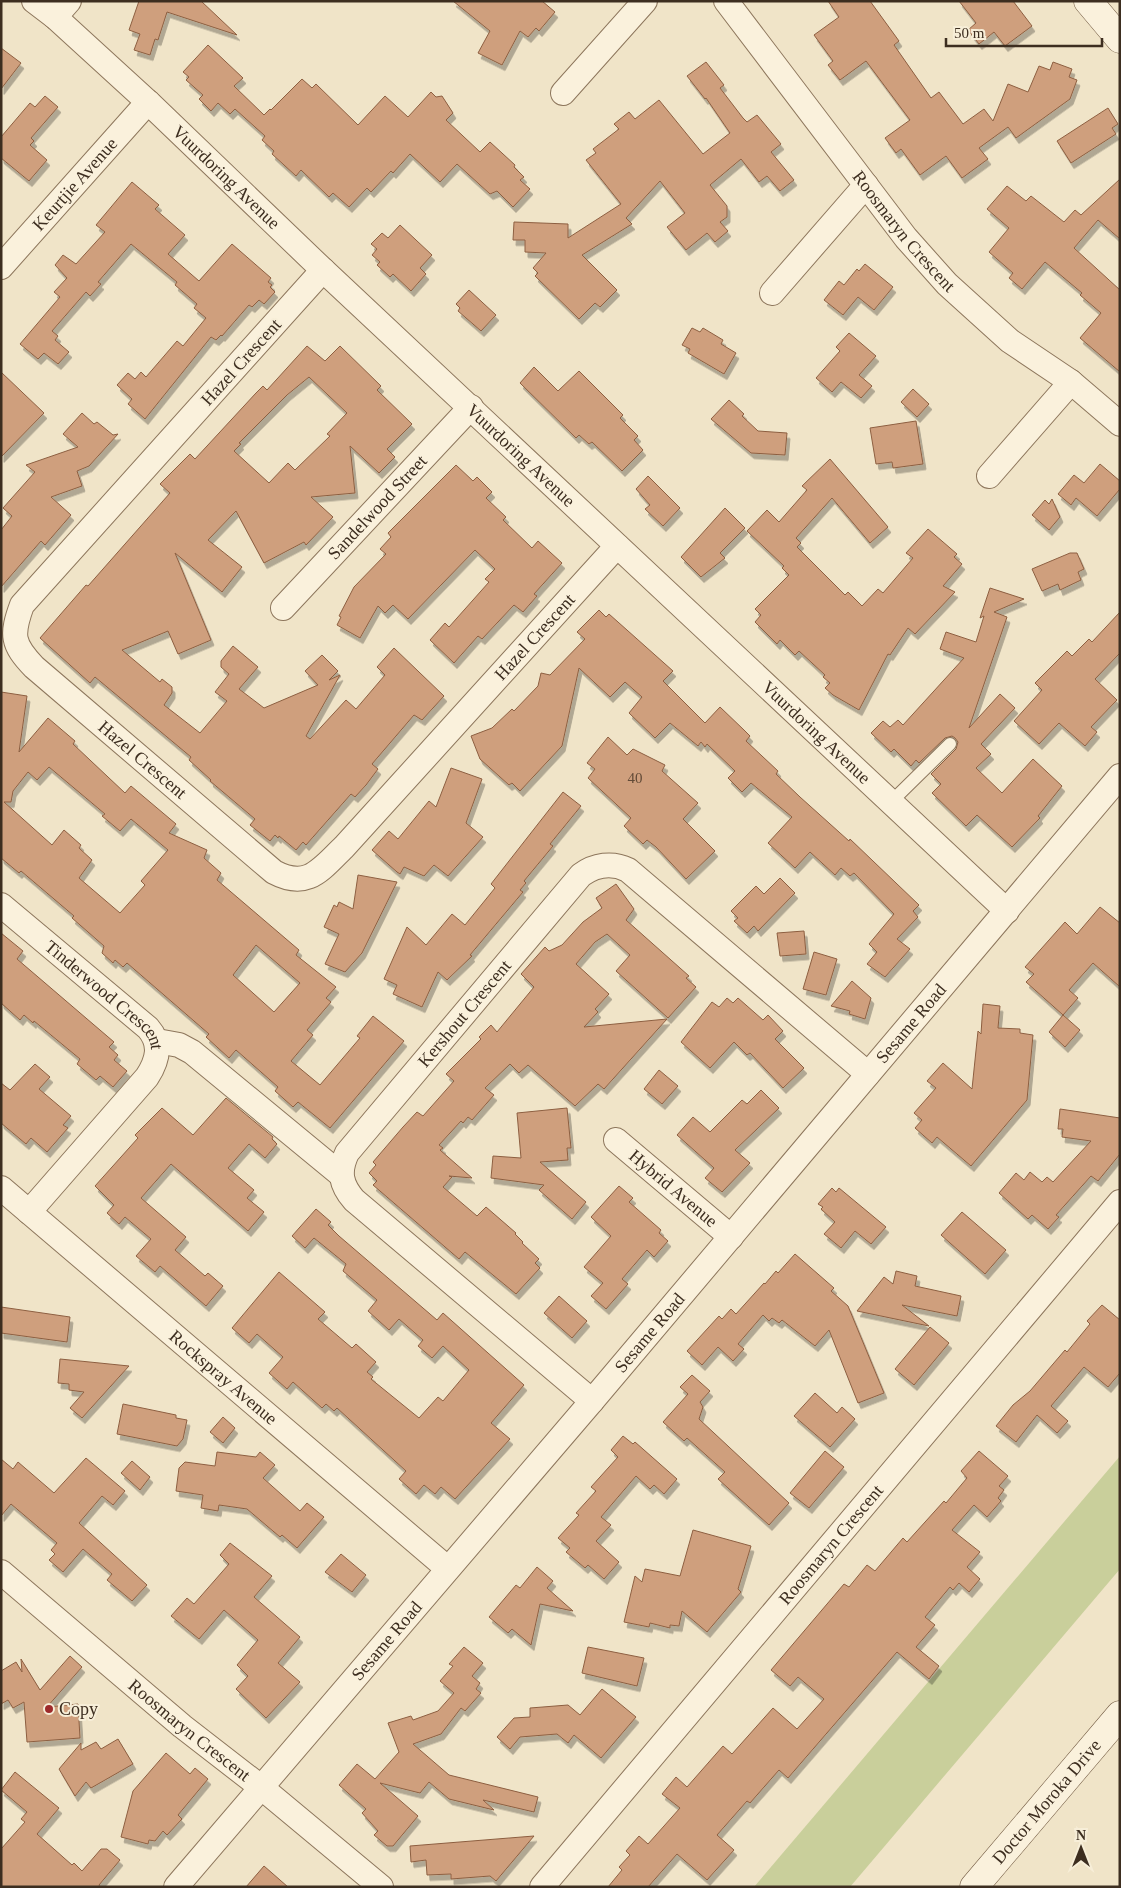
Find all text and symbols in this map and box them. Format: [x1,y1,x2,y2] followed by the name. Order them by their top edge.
[946,15,1102,47] scale bar
[954,25,985,41] text: 50 m
[169,121,284,233] street label: Vuurdoring Avenue
[28,134,121,235] street label: Keurtjie Avenue
[848,167,959,296] street label: Roosmaryn Crescent
[197,315,285,409] street label: Hazel Crescent
[462,400,579,511] street label: Vuurdoring Avenue
[324,451,431,564] street label: Sandelwood Street
[490,590,579,684] street label: Hazel Crescent
[758,677,875,788] street label: Vuurdoring Avenue
[94,717,191,803] street label: Hazel Crescent
[628,770,643,786] house number: 40
[41,936,167,1050] street label: Tinderwood Crescent
[414,956,515,1071] street label: Kershout Crescent
[872,980,950,1067] street label: Sesame Road
[625,1146,722,1231] street label: Hybrid Avenue
[610,1289,689,1377] street label: Sesame Road
[165,1326,281,1429] street label: Rockspray Avenue
[775,1481,887,1609] street label: Roosmaryn Crescent
[347,1597,426,1684] street label: Sesame Road
[125,1675,254,1785] street label: Roosmaryn Crescent
[59,1699,98,1719] place label: Copy
[43,1703,55,1715] marker: Copy
[988,1735,1105,1868] street label: Doctor Moroka Drive
[1056,1823,1106,1873] north arrow
[1076,1828,1086,1843] text: N

